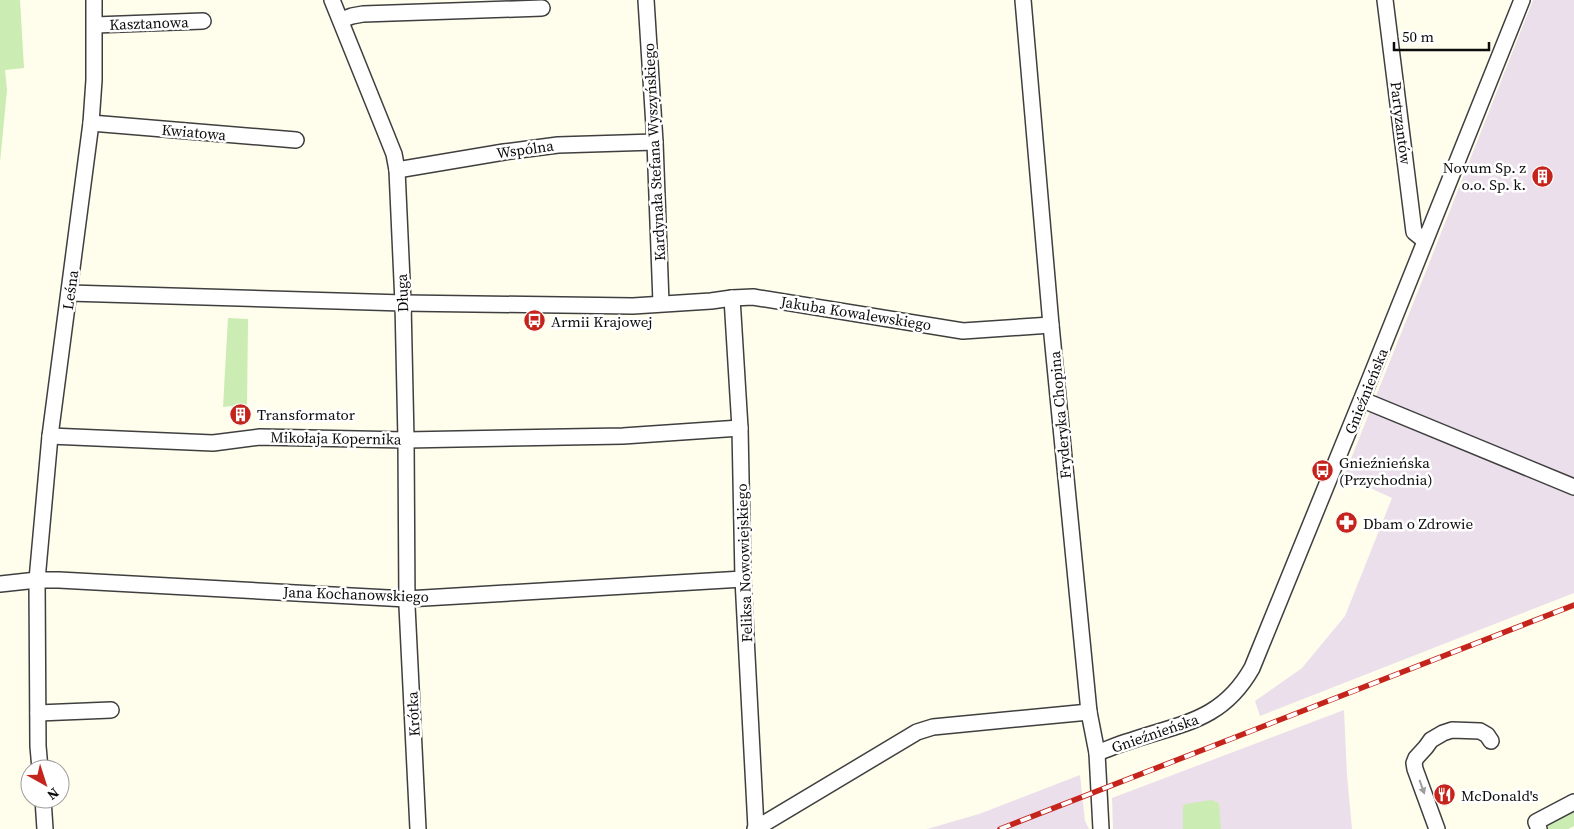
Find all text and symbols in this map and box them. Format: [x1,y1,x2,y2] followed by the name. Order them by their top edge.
[109,11,189,35] street label: Kasztanowa
[1394,20,1489,52] scale bar
[1402,26,1434,47] text: 50 m
[638,42,670,262] street label: Kardynała Stefana Wyszyńskiego
[1385,80,1417,166] street label: Partyzantów
[161,119,227,145] street label: Kwiatowa
[495,135,555,163] street label: Wspólna
[1443,157,1526,195] place label: Novum Sp. z o.o. Sp. k.
[1530,164,1554,188] building icon: Novum Sp. z o.o. Sp. k.
[57,268,83,311] street label: Leśna
[391,273,413,313] street label: Długa
[778,291,933,335] street label: Jakuba Kowalewskiego
[523,309,547,333] bus stop icon: Armii Krajowej
[551,311,652,332] place label: Armii Krajowej
[1339,345,1393,437] street label: Gnieźnieńska
[1044,350,1076,480] street label: Fryderyka Chopina
[229,402,253,426] building icon: Transformator
[257,404,356,425] place label: Transformator
[270,426,402,450] street label: Mikołaja Kopernika
[1339,452,1433,490] place label: Gnieźnieńska (Przychodnia)
[1311,459,1335,483] bus stop icon: Gnieźnieńska (Przychodnia)
[731,483,757,643] street label: Feliksa Nowowiejskiego
[1335,511,1359,535] pharmacy icon: Dbam o Zdrowie
[1363,513,1474,534] place label: Dbam o Zdrowie
[282,581,429,607] street label: Jana Kochanowskiego
[401,691,425,737] street label: Krótka
[1109,708,1202,758] street label: Gnieźnieńska
[20,759,70,809] north arrow
[1419,779,1426,794] one-way arrow
[43,783,63,805] text: N
[1433,783,1457,807] restaurant icon: McDonald's
[1461,785,1538,806] place label: McDonald's

